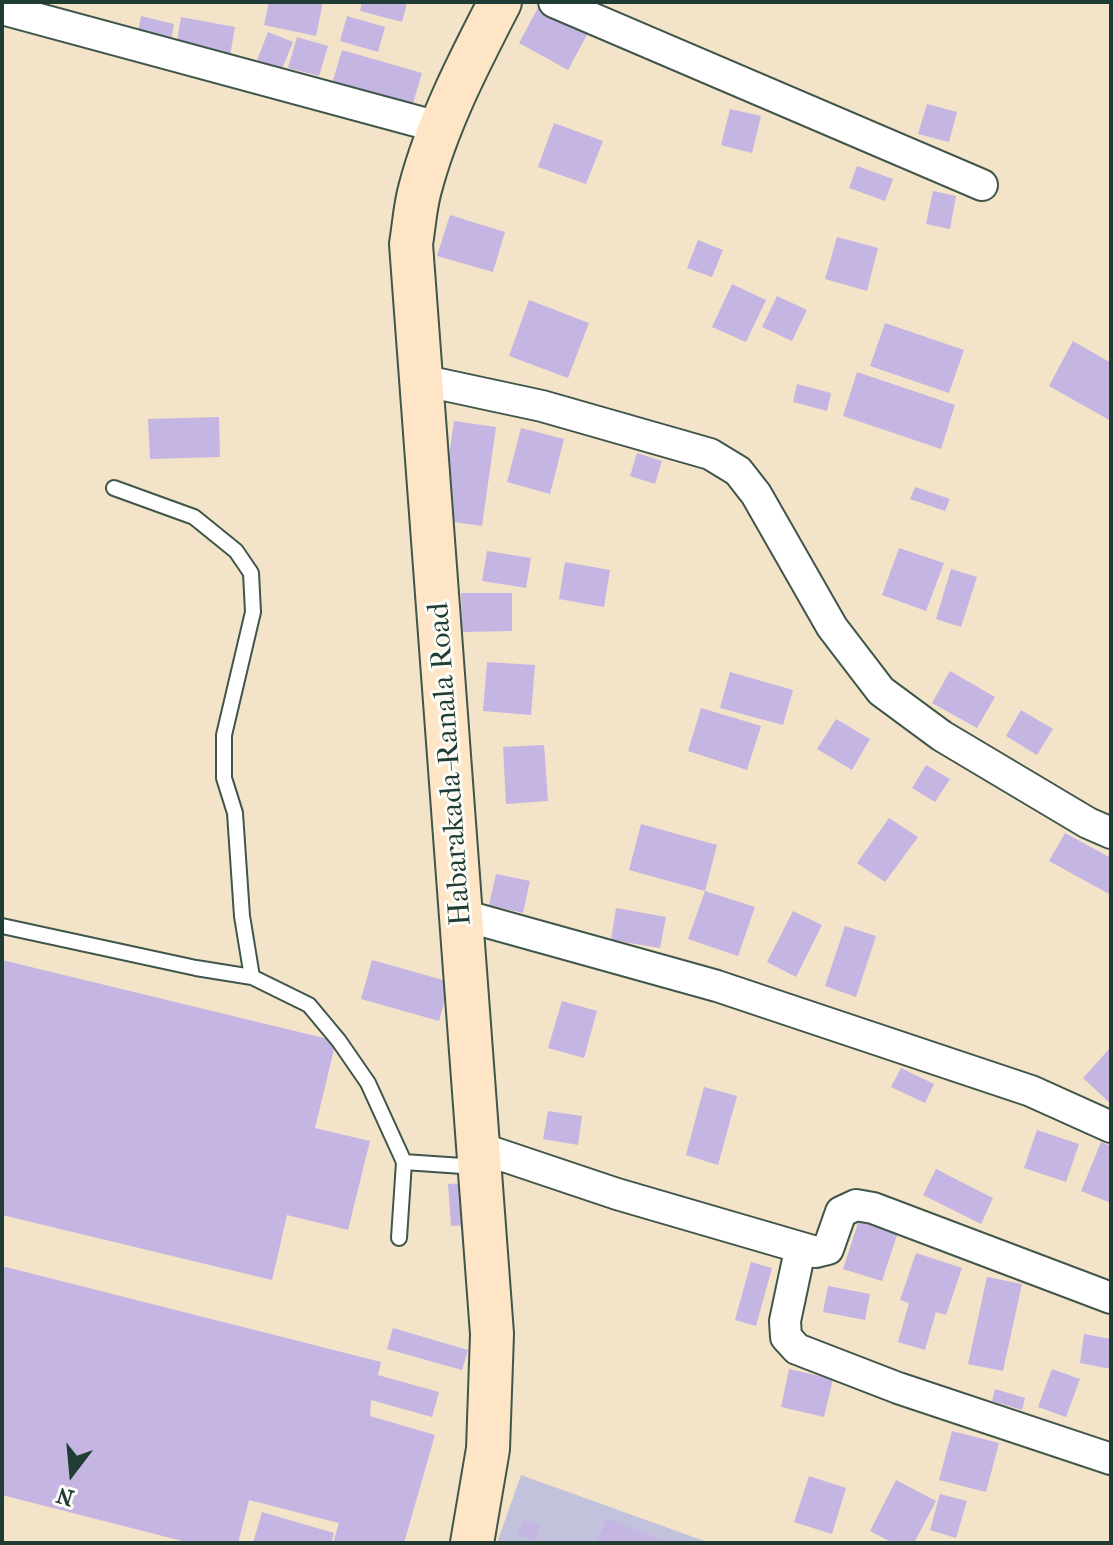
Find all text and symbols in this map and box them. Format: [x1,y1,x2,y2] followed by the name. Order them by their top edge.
[422,601,480,927] street label: Habarakada-Ranala Road
[32,1433,112,1513] north arrow
[54,1481,77,1511] text: N

